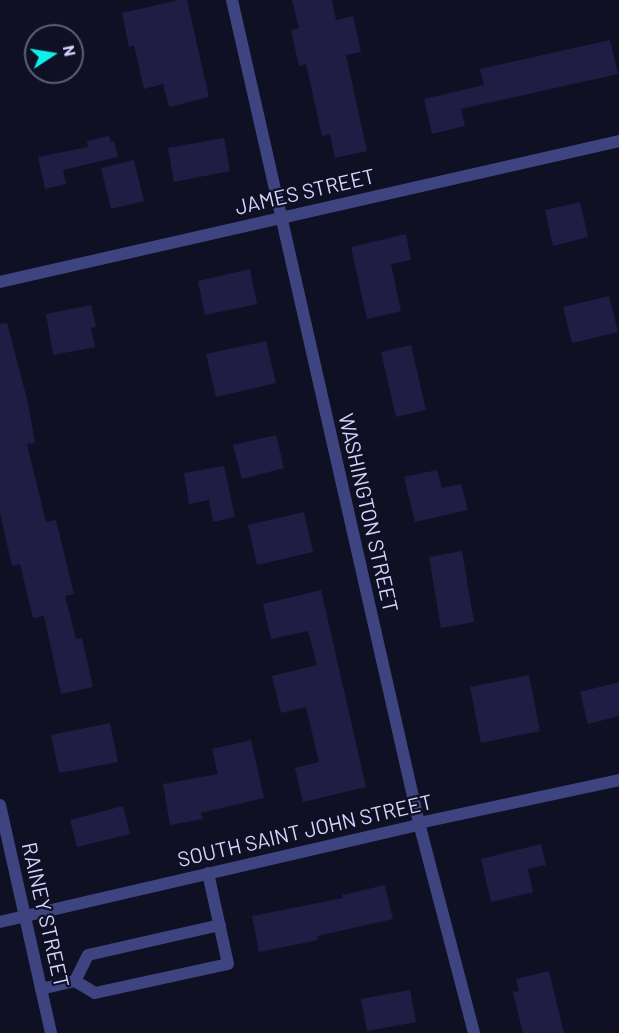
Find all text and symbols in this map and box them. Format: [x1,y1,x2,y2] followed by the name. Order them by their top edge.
[24,24,84,84] north arrow
[60,43,81,58] text: N
[233,164,377,220] street label: JAMES STREET
[333,411,403,615] street label: WASHINGTON STREET
[175,789,435,873] street label: SOUTH SAINT JOHN STREET
[16,840,74,990] street label: RAINEY STREET

